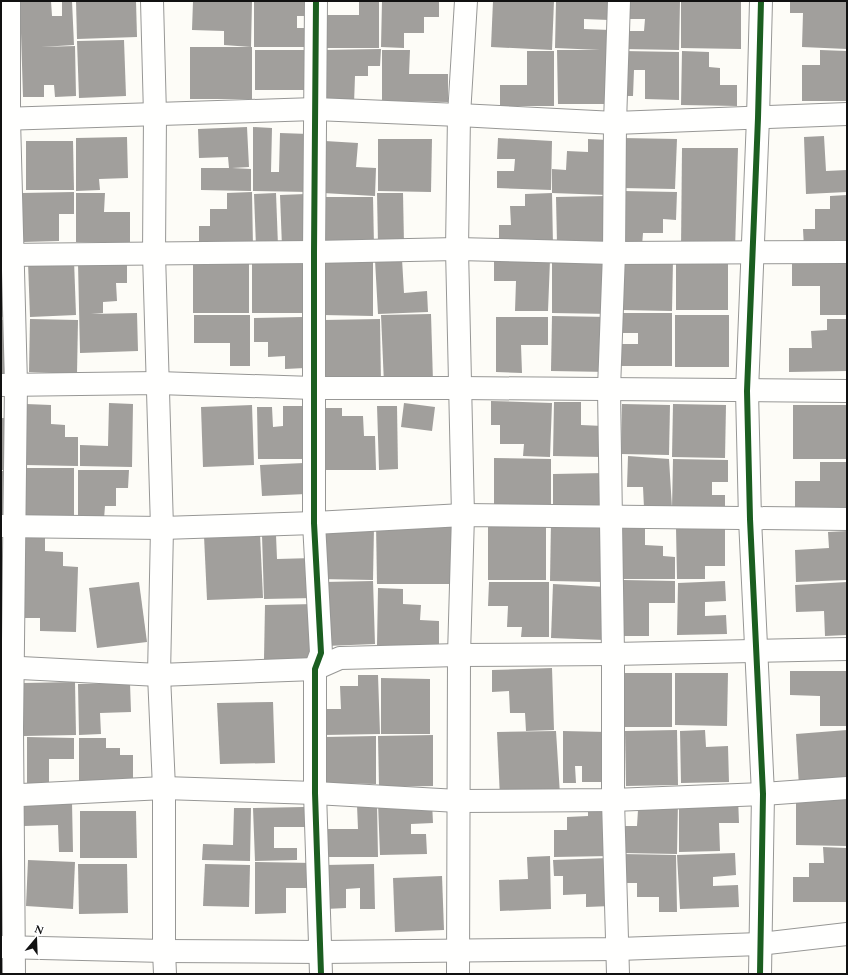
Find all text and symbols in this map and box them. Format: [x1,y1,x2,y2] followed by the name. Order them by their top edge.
[16,919,56,959] north arrow
[32,921,46,940] text: N

